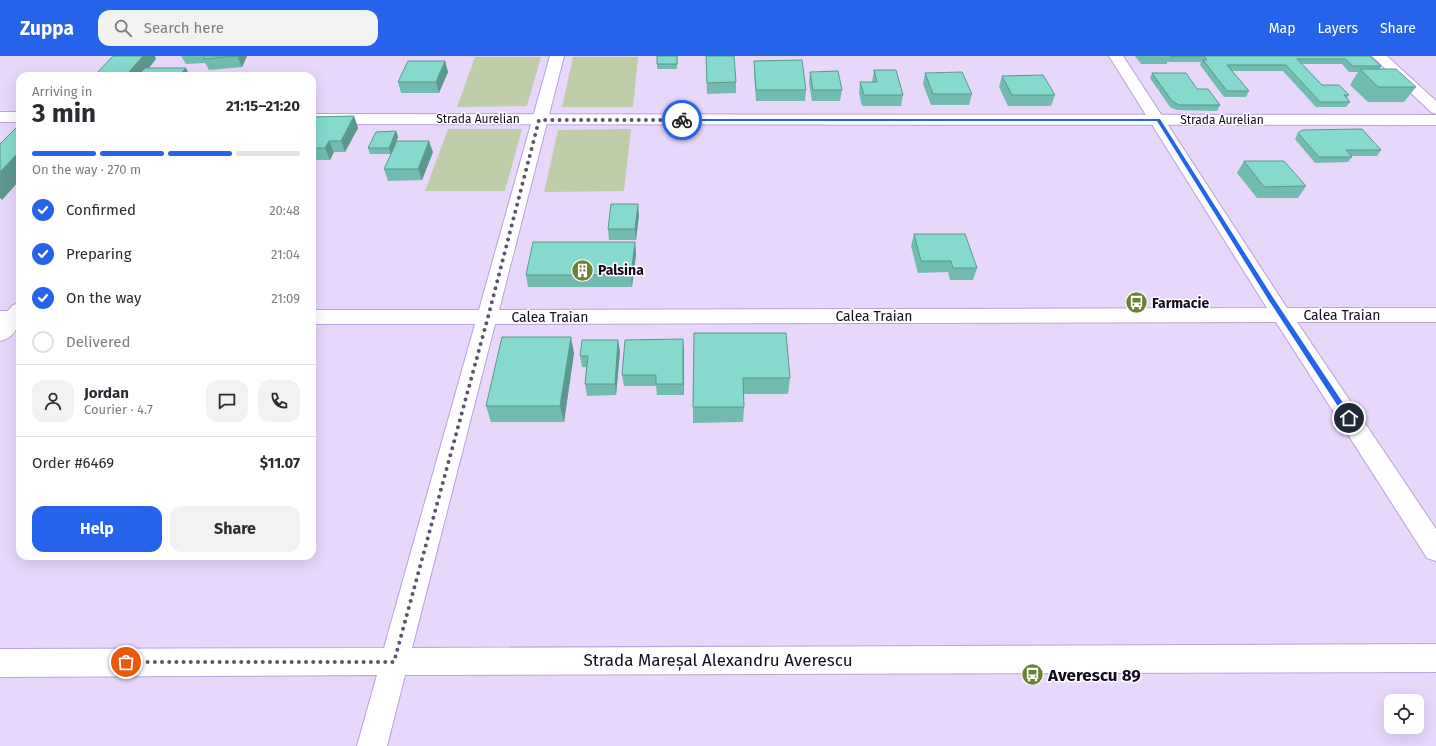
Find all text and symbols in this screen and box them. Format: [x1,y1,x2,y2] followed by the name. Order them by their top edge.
[98,10,378,46] search box
[20,17,74,40] text: Zuppa
[112,17,134,39] icon: search
[144,19,224,37] text: Search here
[1269,20,1295,37] text: Map
[1317,20,1358,37] text: Layers
[1380,20,1416,37] text: Share
[32,84,92,99] text: Arriving in
[226,97,300,115] text: 21:15–21:20
[32,98,96,129] text: 3 min
[662,100,702,140] courier
[671,109,693,131] icon: bike
[436,112,520,126] street label: Strada Aurelian
[1180,113,1264,127] street label: Strada Aurelian
[32,162,141,177] text: On the way · 270 m
[32,199,54,221] icon: check
[66,201,136,219] text: Confirmed
[269,203,300,218] text: 20:48
[32,243,54,265] icon: check
[66,245,131,263] text: Preparing
[271,247,300,262] text: 21:04
[570,257,596,283] building icon: Palsina
[598,262,644,279] place label: Palsina
[32,287,54,309] icon: check
[66,289,141,307] text: On the way
[1123,290,1149,316] bus stop icon: Farmacie
[271,291,300,306] text: 21:09
[1152,295,1209,312] place label: Farmacie
[1303,307,1381,324] street label: Calea Traian
[835,308,913,325] street label: Calea Traian
[511,309,589,326] street label: Calea Traian
[66,333,130,351] text: Delivered
[32,380,74,422] button: person
[206,380,248,422] button: chat
[258,380,300,422] button: phone
[84,384,129,402] text: Jordan
[1332,401,1366,435] pin
[84,402,153,417] text: Courier · 4.7
[1338,407,1360,429] icon: home
[32,454,114,472] text: Order #6469
[260,454,300,472] text: $11.07
[32,506,162,552] button: Help
[170,506,300,552] button: Share
[109,645,143,679] pin
[583,650,853,671] street label: Strada Mareșal Alexandru Averescu
[115,651,137,673] icon: bag
[1019,662,1045,688] bus stop icon: Averescu 89
[1047,665,1141,686] place label: Averescu 89
[1384,694,1424,734] map controls
[1384,694,1424,734] button: locate

